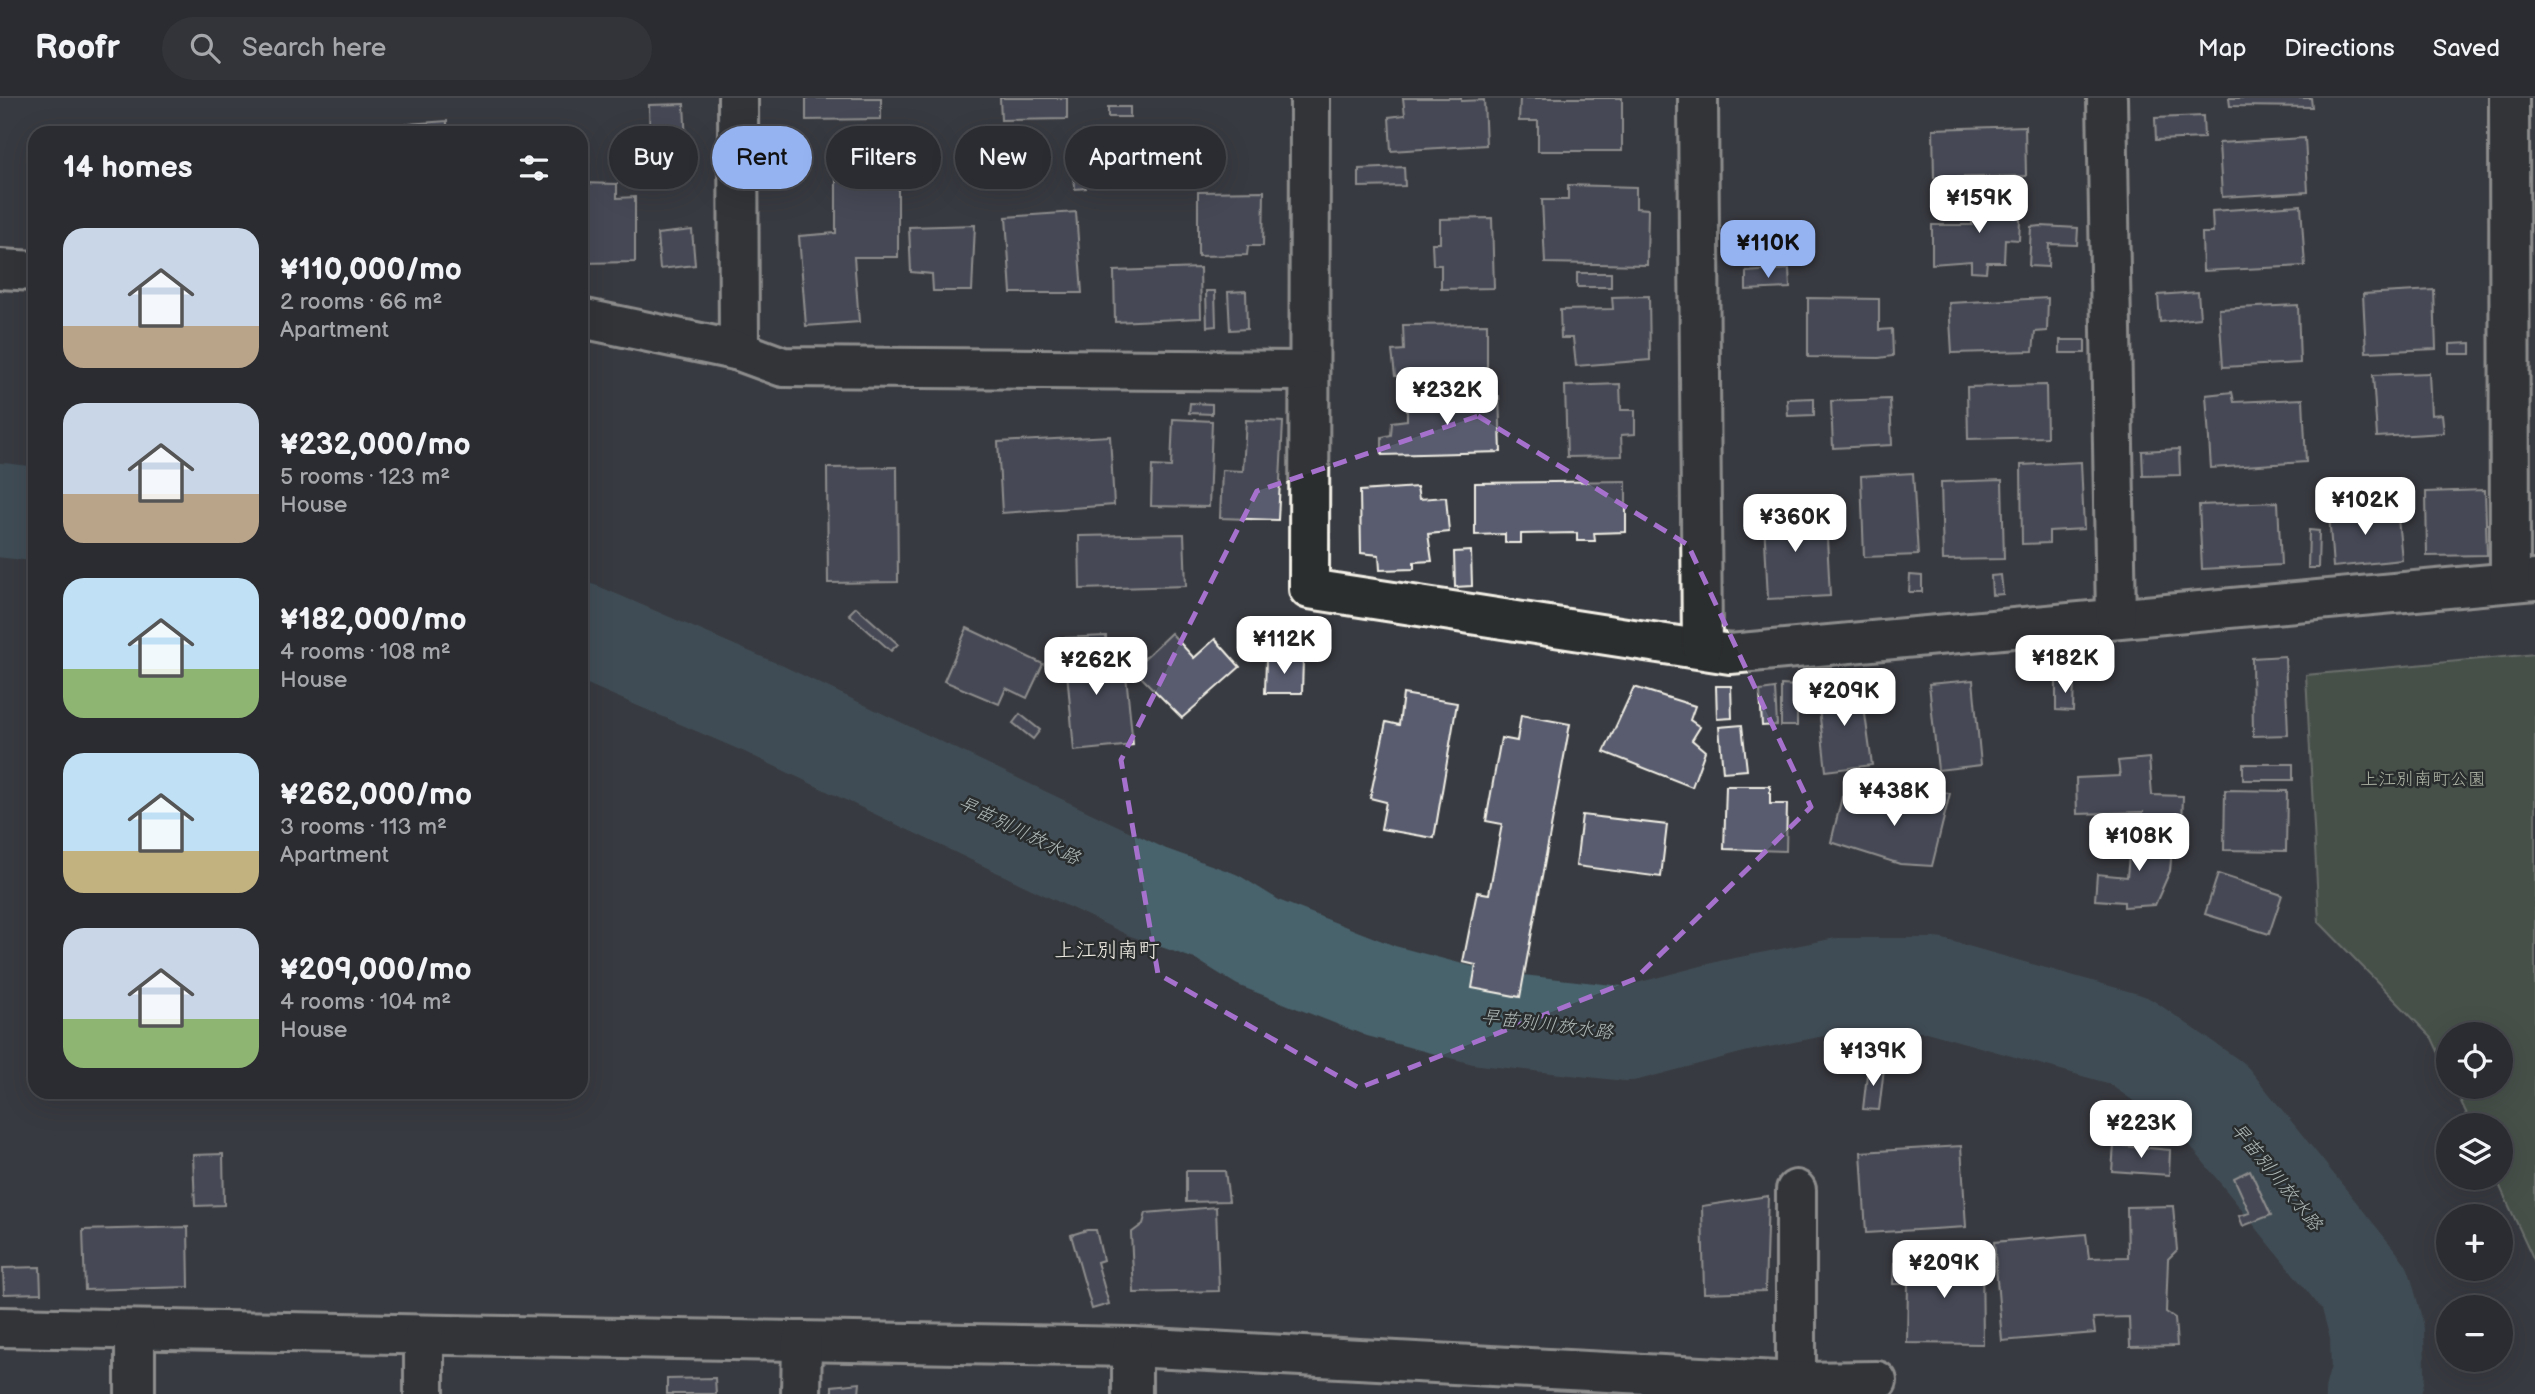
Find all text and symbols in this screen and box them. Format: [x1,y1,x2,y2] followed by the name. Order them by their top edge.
[162,17,652,80] search box
[35,28,120,68] text: Roofr
[186,29,224,67] icon: search
[242,33,386,64] text: Search here
[2198,34,2246,63] text: Map
[2284,34,2395,63] text: Directions
[2433,34,2500,63] text: Saved
[609,126,698,189] chip: Buy
[712,126,812,189] chip: Rent
[826,126,941,189] chip: Filters
[955,126,1051,189] chip: New
[1065,126,1226,189] chip: Apartment
[515,149,553,187] icon: filters
[63,150,192,186] text: 14 homes
[1930,176,2028,235] pin: ¥159K
[1946,184,2012,212] text: ¥159K
[1719,220,1817,280] pin: ¥110K
[1736,229,1800,257] text: ¥110K
[280,252,462,288] text: ¥110,000/mo
[119,256,203,340] icon: home
[280,288,442,316] text: 2 rooms · 66 m²
[280,316,389,344] text: Apartment
[1398,368,1496,427] pin: ¥232K
[1412,376,1482,404] text: ¥232K
[280,427,471,463] text: ¥232,000/mo
[119,431,203,515] icon: home
[280,463,450,491] text: 5 rooms · 123 m²
[2316,478,2414,537] pin: ¥102K
[2331,486,2399,514] text: ¥102K
[280,491,347,519] text: House
[1746,494,1844,554] pin: ¥360K
[1759,503,1831,531] text: ¥360K
[280,602,467,638] text: ¥182,000/mo
[119,606,203,690] icon: home
[1235,616,1333,676] pin: ¥112K
[1253,625,1315,653] text: ¥112K
[2016,636,2114,695] pin: ¥182K
[280,638,451,666] text: 4 rooms · 108 m²
[1047,638,1145,697] pin: ¥262K
[2031,644,2099,672] text: ¥182K
[1060,646,1132,674] text: ¥262K
[280,666,347,694] text: House
[1795,668,1893,728] pin: ¥209K
[1809,677,1879,705] text: ¥209K
[1845,768,1943,828] pin: ¥438K
[2360,769,2486,790] park label: 上江別南町公園
[280,777,472,813] text: ¥262,000/mo
[1859,777,1929,805] text: ¥438K
[119,781,203,865] icon: home
[954,792,1085,871] water label: 早苗別川放水路
[280,813,447,841] text: 3 rooms · 113 m²
[2090,814,2188,873] pin: ¥108K
[2105,822,2173,850] text: ¥108K
[280,841,389,869] text: Apartment
[1055,938,1160,963] district label: 上江別南町
[280,952,472,988] text: ¥209,000/mo
[119,956,203,1040] icon: home
[280,988,451,1016] text: 4 rooms · 104 m²
[1480,1005,1615,1045] water label: 早苗別川放水路
[280,1016,347,1044] text: House
[2436,1022,2513,1372] map controls
[2436,1022,2513,1099] button: locate
[1824,1028,1922,1088] pin: ¥139K
[1840,1037,1906,1065] text: ¥139K
[2092,1100,2190,1160] pin: ¥223K
[2106,1109,2176,1137] text: ¥223K
[2436,1113,2513,1190] button: layers
[2225,1118,2327,1237] water label: 早苗別川放水路
[2436,1204,2513,1281] button: +
[1895,1240,1993,1300] pin: ¥209K
[1909,1249,1979,1277] text: ¥209K
[2436,1295,2513,1372] button: −

